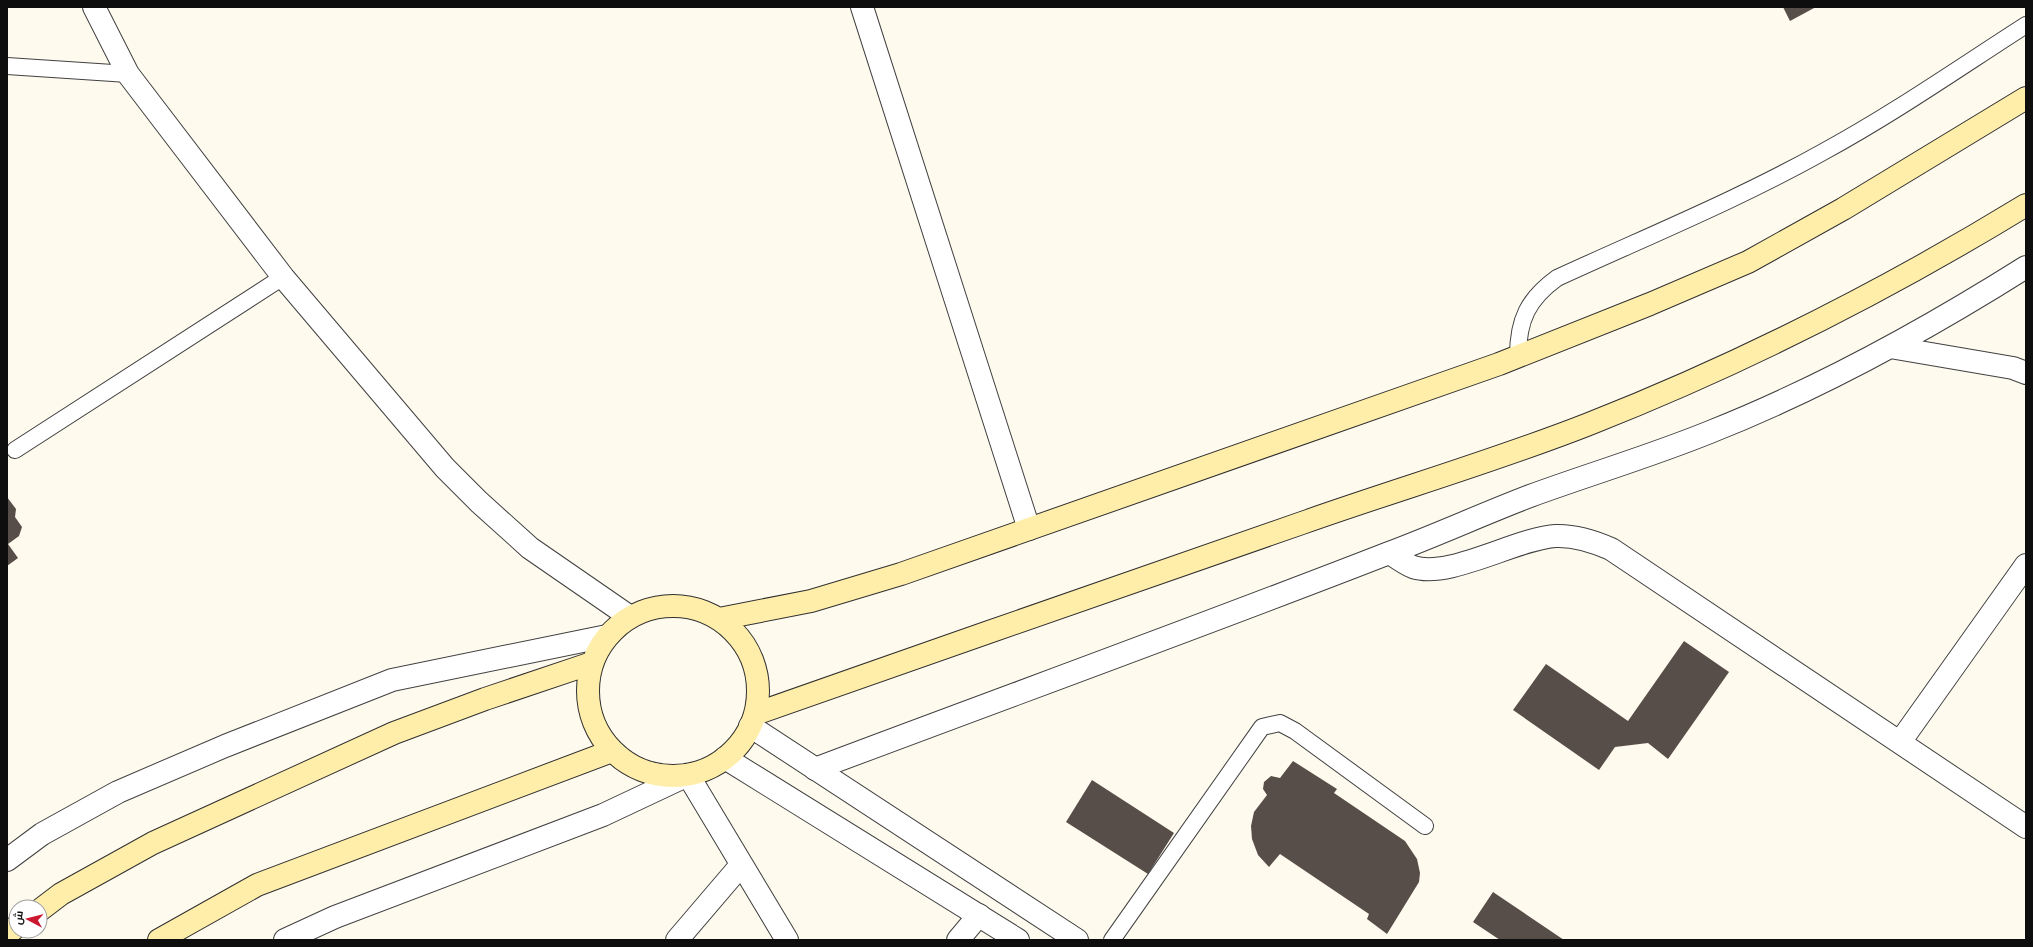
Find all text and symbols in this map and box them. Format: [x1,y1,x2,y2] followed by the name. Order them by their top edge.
[8,899,48,939] north arrow
[10,910,26,926] text: ش

